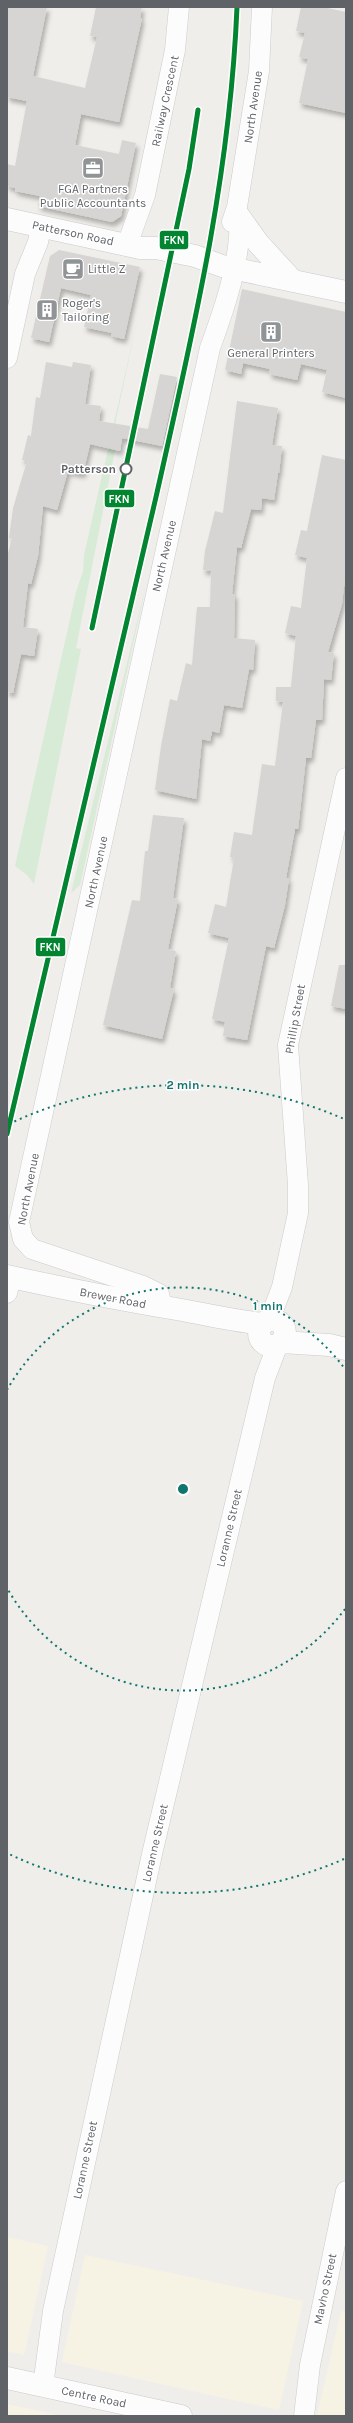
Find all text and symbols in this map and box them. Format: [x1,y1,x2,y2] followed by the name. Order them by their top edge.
[148,54,182,148] street label: Railway Crescent
[241,70,265,144] street label: North Avenue
[80,155,106,181] office icon: FGA Partners Public Accountants
[40,182,146,210] place label: FGA Partners Public Accountants
[31,217,115,249] street label: Patterson Road
[159,230,189,250] line badge: FKN
[163,234,185,247] text: FKN
[60,256,86,282] cafe icon: Little Z
[88,262,126,276] place label: Little Z
[62,296,109,324] place label: Roger's Tailoring
[34,297,60,323] building icon: Roger's Tailoring
[258,319,284,345] building icon: General Printers
[227,346,315,360] place label: General Printers
[61,462,116,476] place label: Patterson
[119,462,133,476] marker: Patterson
[104,489,135,508] line badge: FKN
[108,493,130,506] text: FKN
[149,519,179,593] street label: North Avenue
[82,835,110,909] street label: North Avenue
[35,937,66,957] line badge: FKN
[39,941,61,954] text: FKN
[282,983,308,1055] street label: Phillip Street
[166,1078,200,1092] text: 2 min
[14,1152,42,1226] street label: North Avenue
[78,1285,148,1311] street label: Brewer Road
[253,1299,283,1313] text: 1 min
[176,1482,190,1496] centre of rings
[213,1487,245,1568] street label: Loranne Street
[139,1802,171,1883] street label: Loranne Street
[70,2119,100,2200] street label: Loranne Street
[311,2252,339,2326] street label: Mavho Street
[60,2383,128,2411] street label: Centre Road

